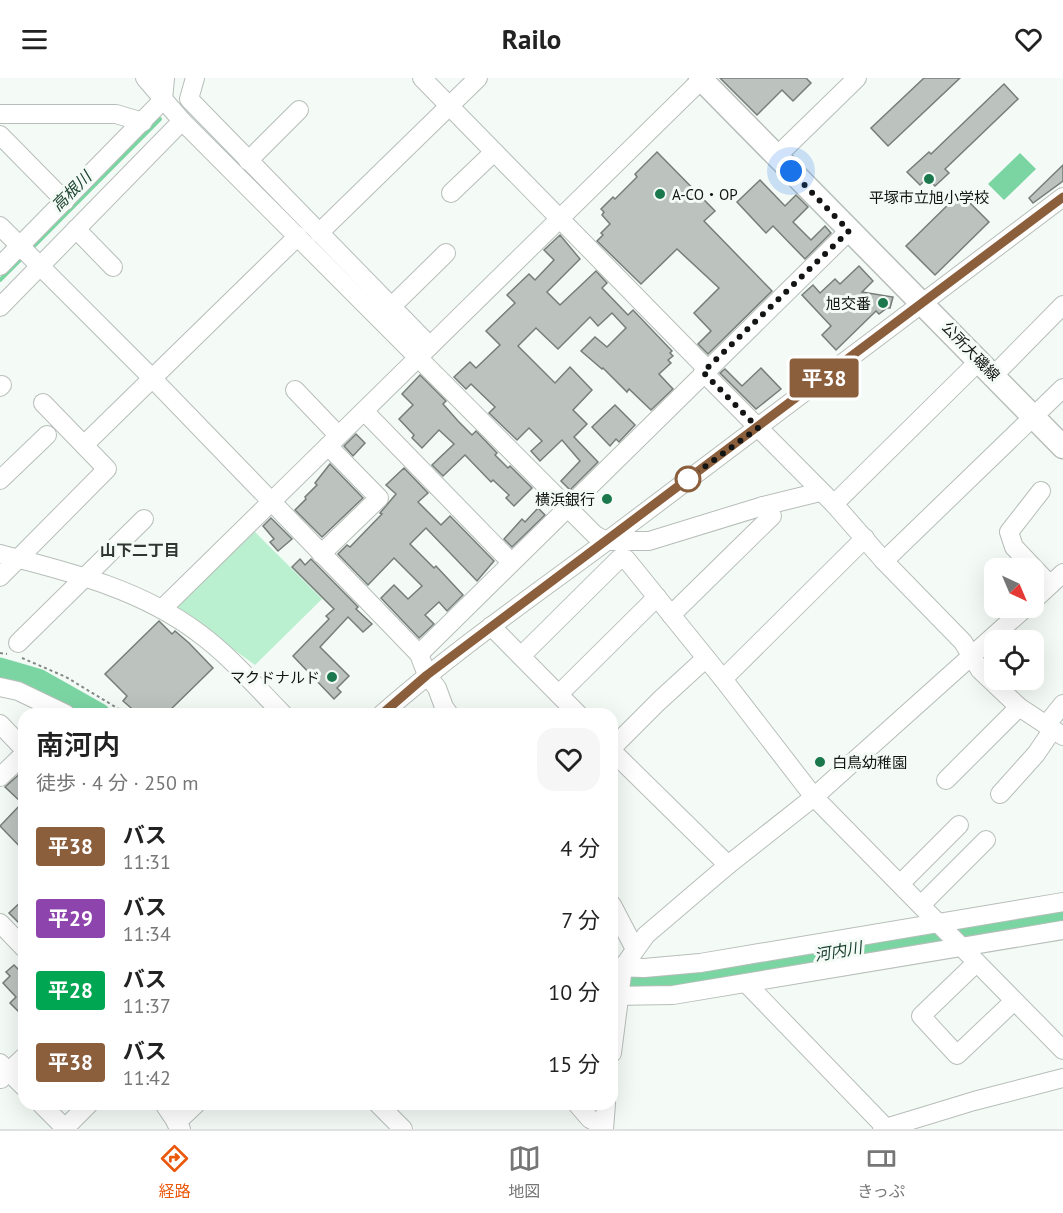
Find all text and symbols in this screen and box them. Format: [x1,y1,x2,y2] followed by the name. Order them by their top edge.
[502,22,561,56] text: Railo
[18,23,51,56] icon: menu
[1012,23,1045,56] icon: heart
[776,156,806,186] your location
[47,166,96,215] water label: 高根川
[922,172,936,186] marker: 平塚市立旭小学校
[672,185,738,204] place label: A-CO・OP
[653,187,667,201] marker: A-CO・OP
[869,188,989,207] place label: 平塚市立旭小学校
[826,294,871,313] place label: 旭交番
[876,296,890,310] marker: 旭交番
[938,317,1004,385] street label: 公所大磯線
[790,358,858,398] line badge: 平38
[802,365,846,392] text: 平38
[675,466,701,492] unlabelled marker
[535,490,595,509] place label: 横浜銀行
[600,492,614,506] marker: 横浜銀行
[100,540,180,560] district label: 山下二丁目
[984,558,1044,618] north arrow
[984,558,1044,690] map controls
[984,630,1044,690] button: locate
[230,668,320,687] place label: マクドナルド
[325,670,339,684] marker: マクドナルド
[36,726,120,763] text: 南河内
[537,728,600,791] button: heart
[832,753,907,772] place label: 白鳥幼稚園
[813,755,827,769] marker: 白鳥幼稚園
[36,770,199,796] text: 徒歩 · 4 分 · 250 m
[123,821,167,849] text: バス
[48,833,93,860] text: 平38
[560,834,600,862] text: 4 分
[123,849,171,875] text: 11:31
[123,893,167,921] text: バス
[48,905,93,932] text: 平29
[561,906,600,934] text: 7 分
[123,921,171,947] text: 11:34
[813,937,865,965] water label: 河内川
[123,965,167,993] text: バス
[48,977,93,1004] text: 平28
[548,978,600,1006] text: 10 分
[123,993,171,1019] text: 11:37
[123,1037,167,1065] text: バス
[48,1049,93,1076] text: 平38
[548,1050,600,1078] text: 15 分
[123,1065,171,1091] text: 11:42
[158,1142,191,1202] tab: 経路
[508,1142,541,1202] tab: 地図
[857,1142,905,1202] tab: きっぷ

